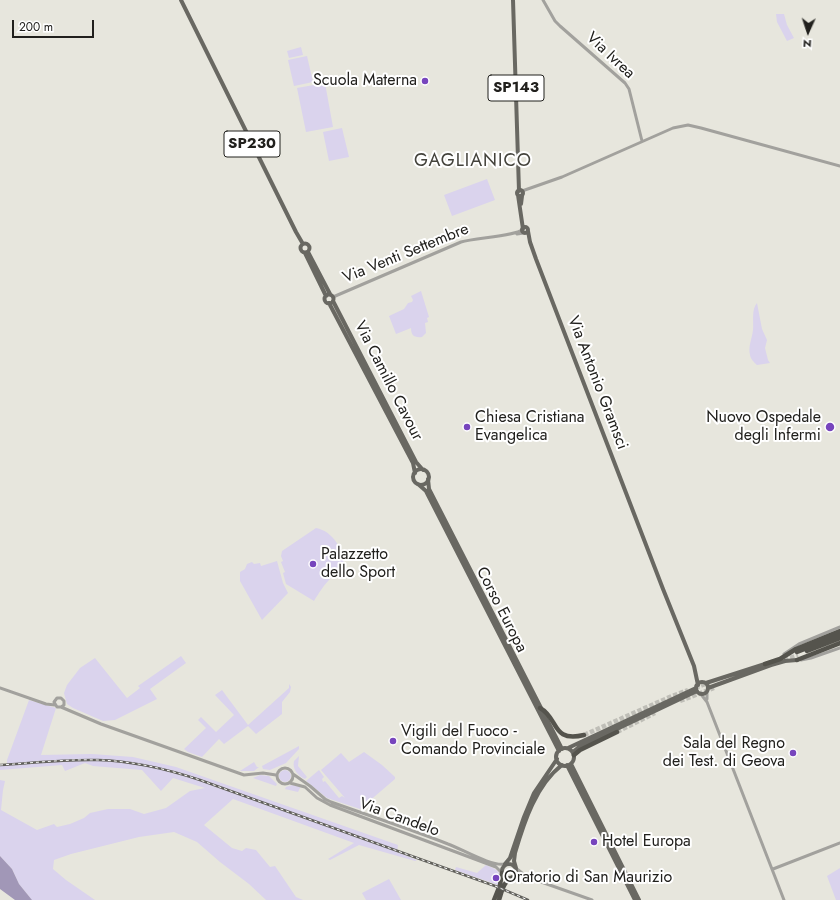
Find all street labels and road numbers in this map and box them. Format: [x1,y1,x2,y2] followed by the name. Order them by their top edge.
[582,29,638,83] street label: Via Ivrea
[488,75,544,101] road number: SP143
[224,131,280,157] road number: SP230
[340,220,472,288] street label: Via Venti Settembre
[563,314,631,452] street label: Via Antonio Gramsci
[350,318,426,444] street label: Via Camillo Cavour
[471,564,531,656] street label: Corso Europa
[356,795,442,841] street label: Via Candelo

